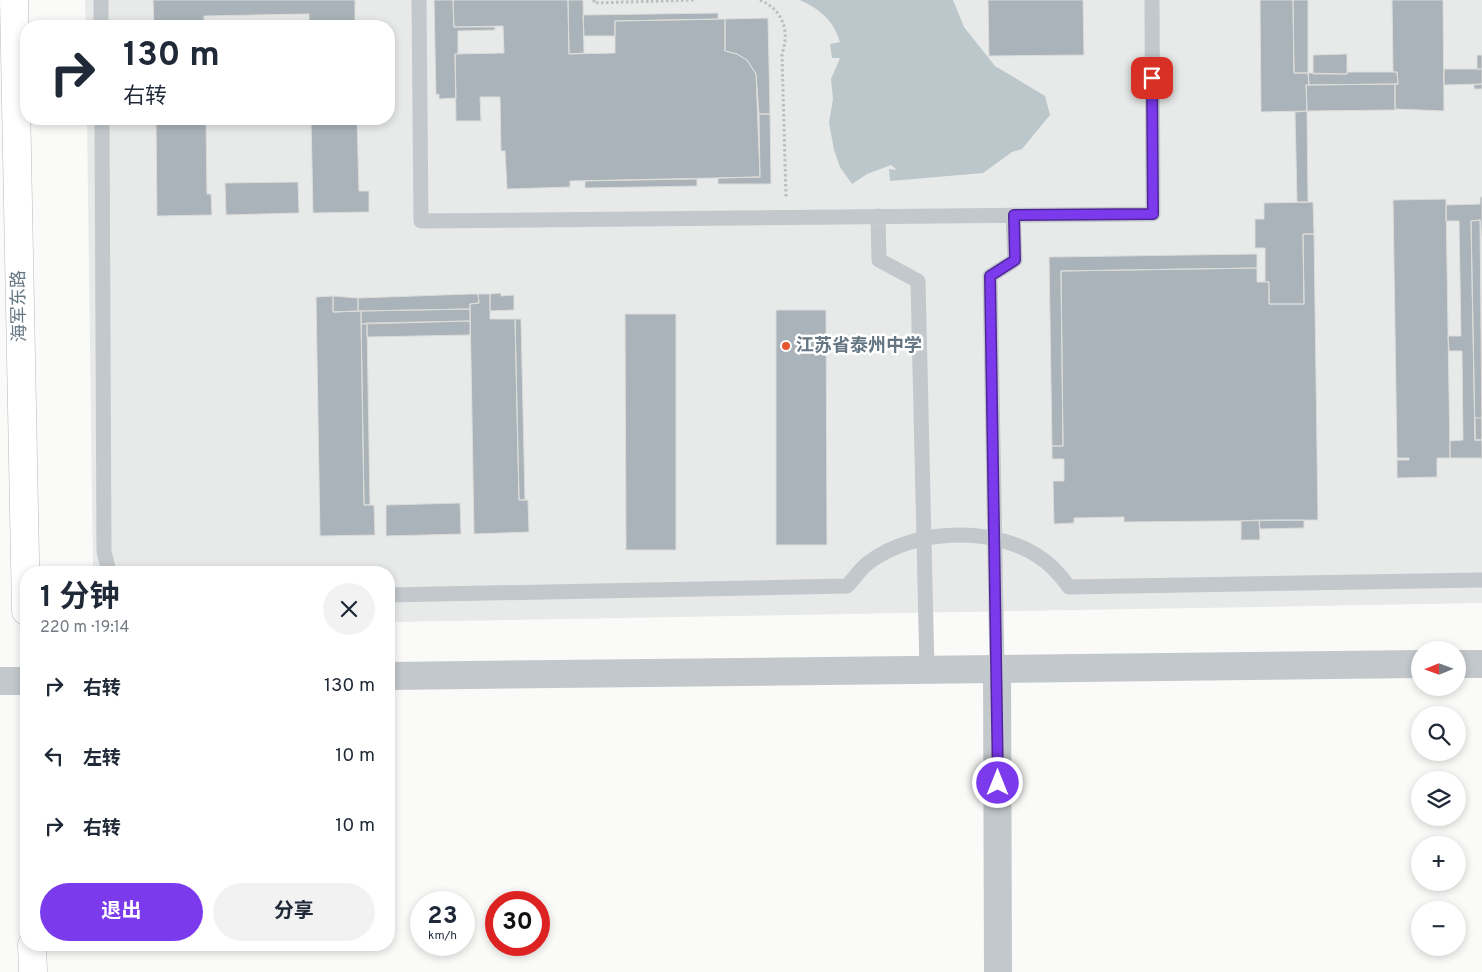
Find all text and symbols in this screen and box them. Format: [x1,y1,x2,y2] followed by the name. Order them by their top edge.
[123,34,220,78] text: 130 m
[40,40,105,105] icon: right
[1131,57,1173,99] pin
[1138,64,1166,92] icon: arrive
[123,84,167,111] text: 右转
[8,270,32,342] street label: 海军东路
[796,335,922,358] place label: 江苏省泰州中学
[780,340,792,352] marker: 江苏省泰州中学
[40,580,120,617] text: 1 分钟
[323,583,375,635] button: close
[40,618,129,638] text: 220 m · 19:14
[1411,641,1466,696] north arrow
[1411,641,1466,956] map controls
[40,672,68,700] icon: right
[324,674,375,698] text: 130 m
[83,677,121,701] text: 右转
[1411,706,1466,761] button: search
[40,742,68,770] icon: left
[335,744,375,768] text: 10 m
[83,747,121,771] text: 左转
[971,756,1023,808] position arrow
[1411,771,1466,826] button: layers
[40,812,68,840] icon: right
[335,814,375,838] text: 10 m
[83,817,121,841] text: 右转
[1411,836,1466,891] button: +
[40,883,203,941] button: 退出
[213,883,375,941] button: 分享
[485,891,550,956] speed limit sign: 30
[427,901,458,933] text: 23
[1411,901,1466,956] button: −
[428,928,457,944] text: km/h

